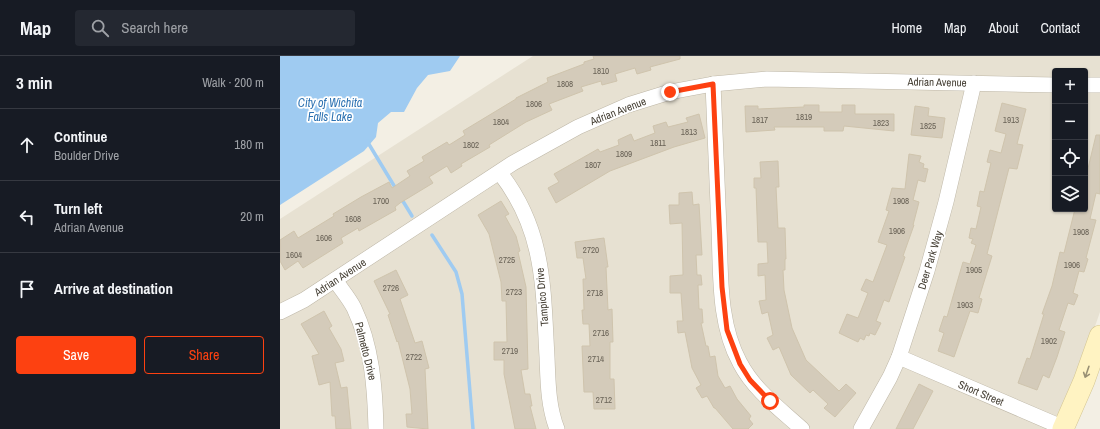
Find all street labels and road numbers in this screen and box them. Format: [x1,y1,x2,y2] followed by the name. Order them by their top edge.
[906,74,967,90] street label: Adrian Avenue
[587,94,648,128] street label: Adrian Avenue
[914,228,946,291] street label: Deer Park Way
[311,255,369,299] street label: Adrian Avenue
[532,267,552,327] street label: Tampico Drive
[352,320,380,382] street label: Palmetto Drive
[956,377,1006,409] street label: Short Street

